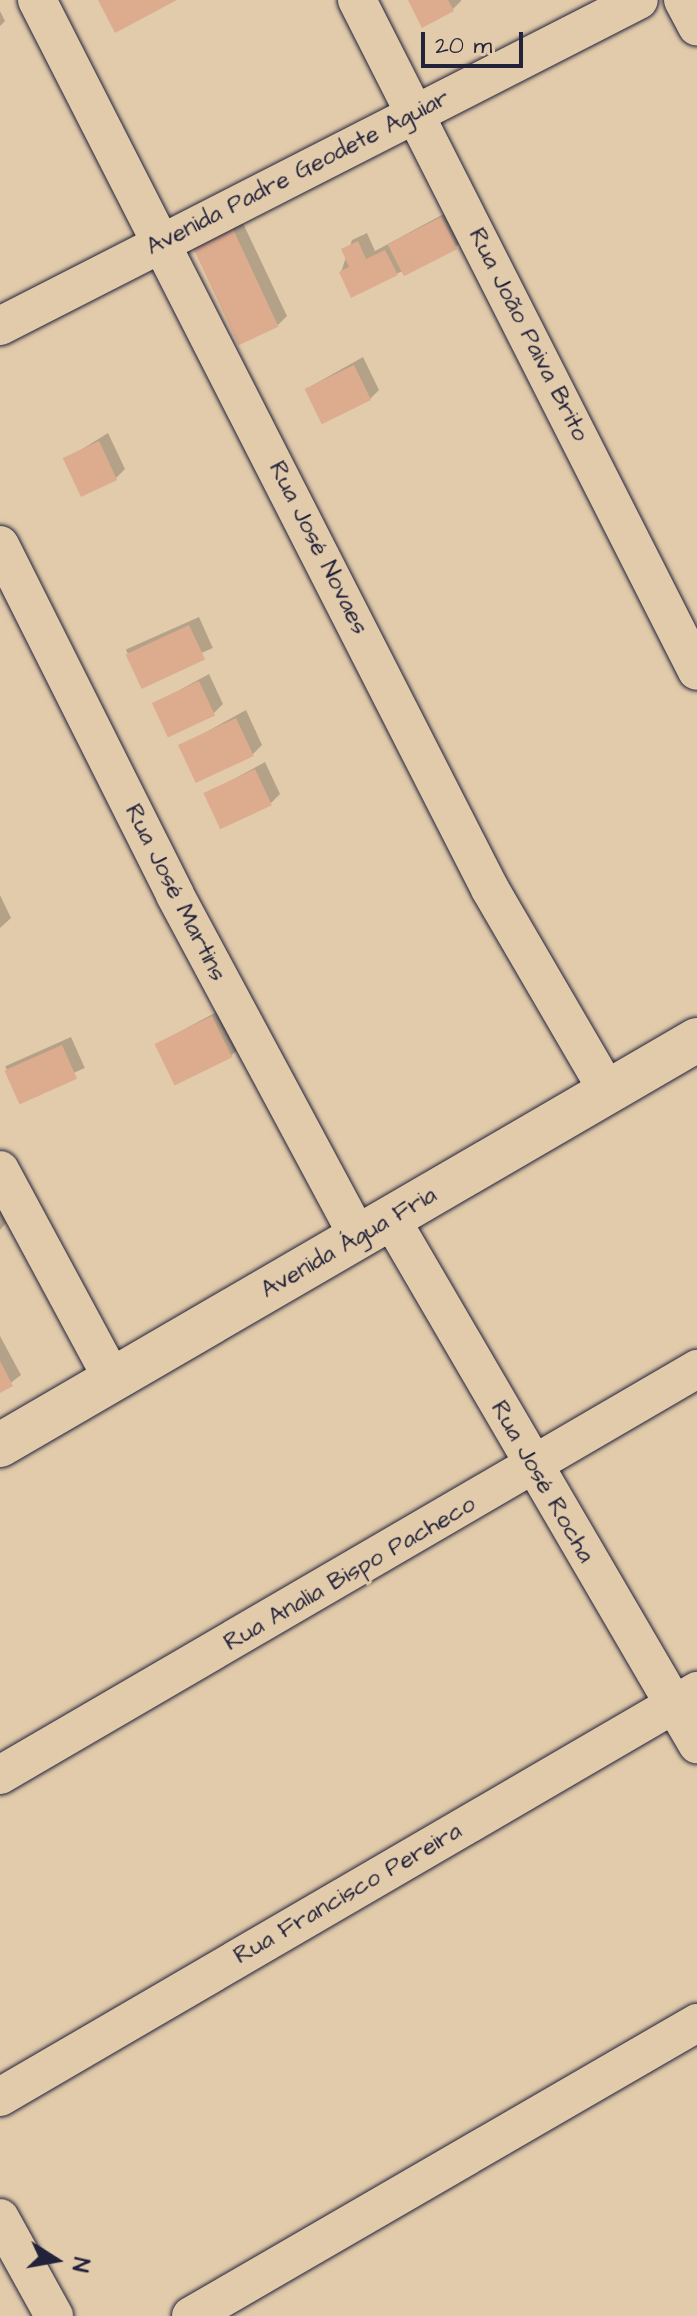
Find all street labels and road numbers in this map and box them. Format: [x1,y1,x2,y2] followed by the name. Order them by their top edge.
[142,84,454,262] street label: Avenida Padre Geodete Aguiar
[462,224,594,446] street label: Rua João Paiva Brito
[262,457,374,639] street label: Rua José Novaes
[118,800,232,986] street label: Rua José Martins
[256,1181,442,1305] street label: Avenida Água Fria
[484,1396,600,1568] street label: Rua José Rocha
[219,1490,481,1658] street label: Rua Analia Bispo Pacheco
[229,1817,467,1971] street label: Rua Francisco Pereira

